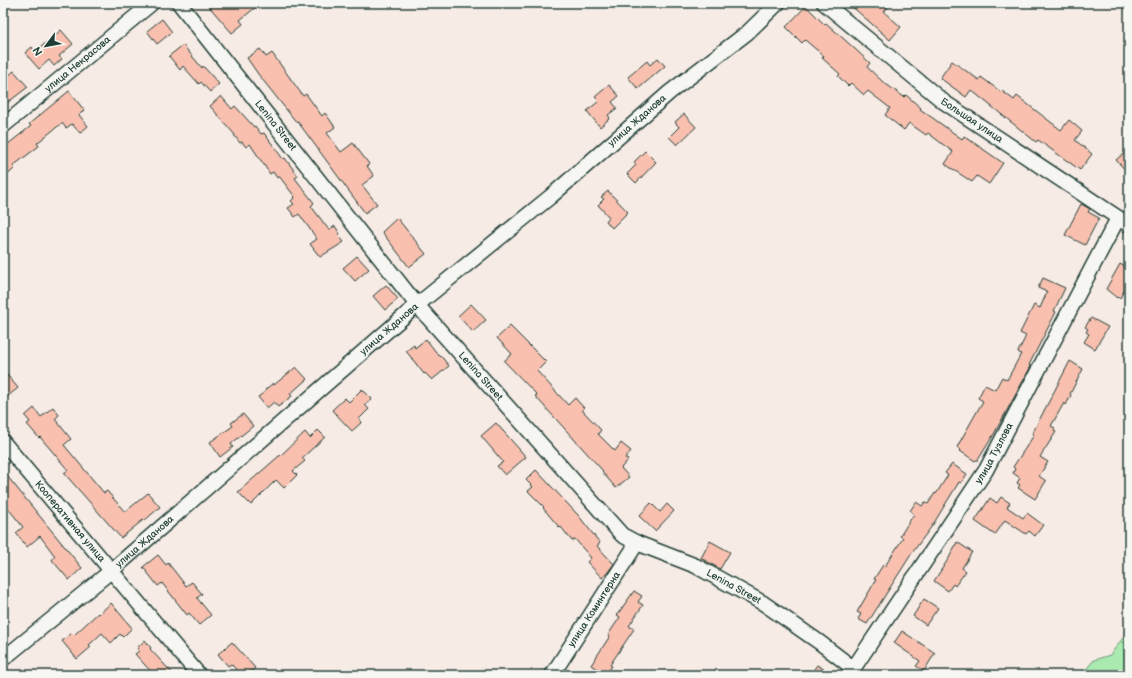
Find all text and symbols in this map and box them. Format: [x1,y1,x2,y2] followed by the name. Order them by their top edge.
[26,26,66,66] north arrow
[43,34,113,95] street label: улица Некрасова
[30,44,46,58] text: N
[606,92,669,149] street label: улица Жданова
[938,95,1005,146] street label: Большая улица
[252,98,299,153] street label: Lenina Street
[358,301,421,358] street label: улица Жданова
[456,350,505,403] street label: Lenina Street
[972,421,1016,486] street label: улица Тузлова
[32,478,108,565] street label: Кооперативная улица
[113,513,176,570] street label: улица Жданова
[704,567,763,607] street label: Lenina Street
[566,569,623,649] street label: улица Коминтерна

